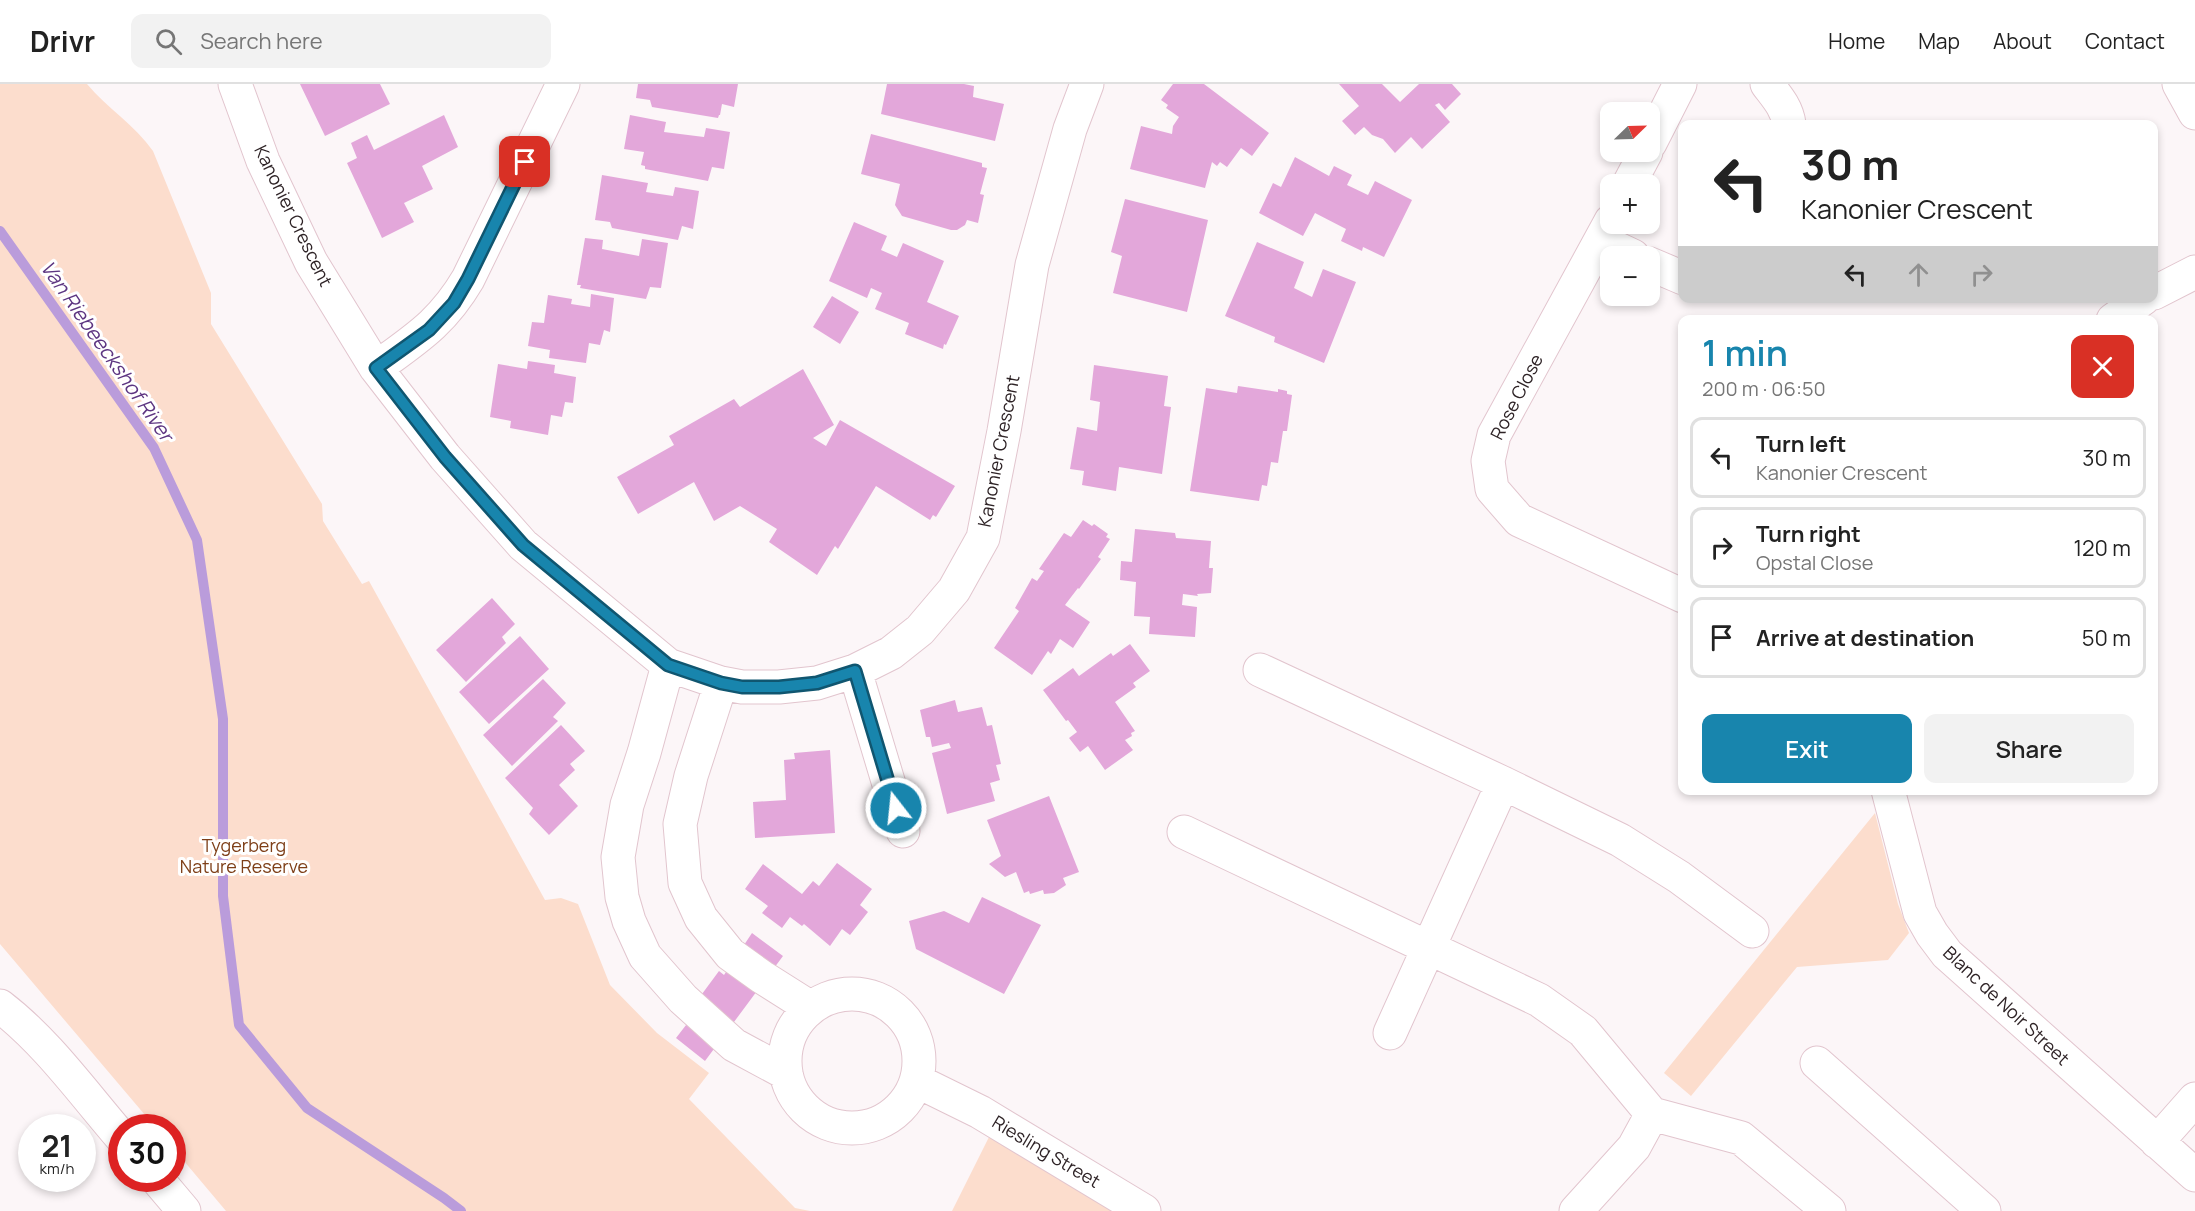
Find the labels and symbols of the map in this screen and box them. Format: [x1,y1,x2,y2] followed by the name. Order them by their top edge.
[1600,102,1660,162] north arrow
[499,136,550,187] pin
[249,141,339,290] street label: Kanonier Crescent
[35,255,182,449] water label: Van Riebeeckshof River
[1484,350,1548,443] street label: Rose Close
[972,373,1025,529] street label: Kanonier Crescent
[864,776,928,840] position arrow
[180,833,308,878] park label: Tygerberg Nature Reserve
[1938,940,2075,1070] street label: Blanc de Noir Street
[988,1110,1105,1193] street label: Riesling Street
[108,1114,186,1192] speed limit sign: 30

